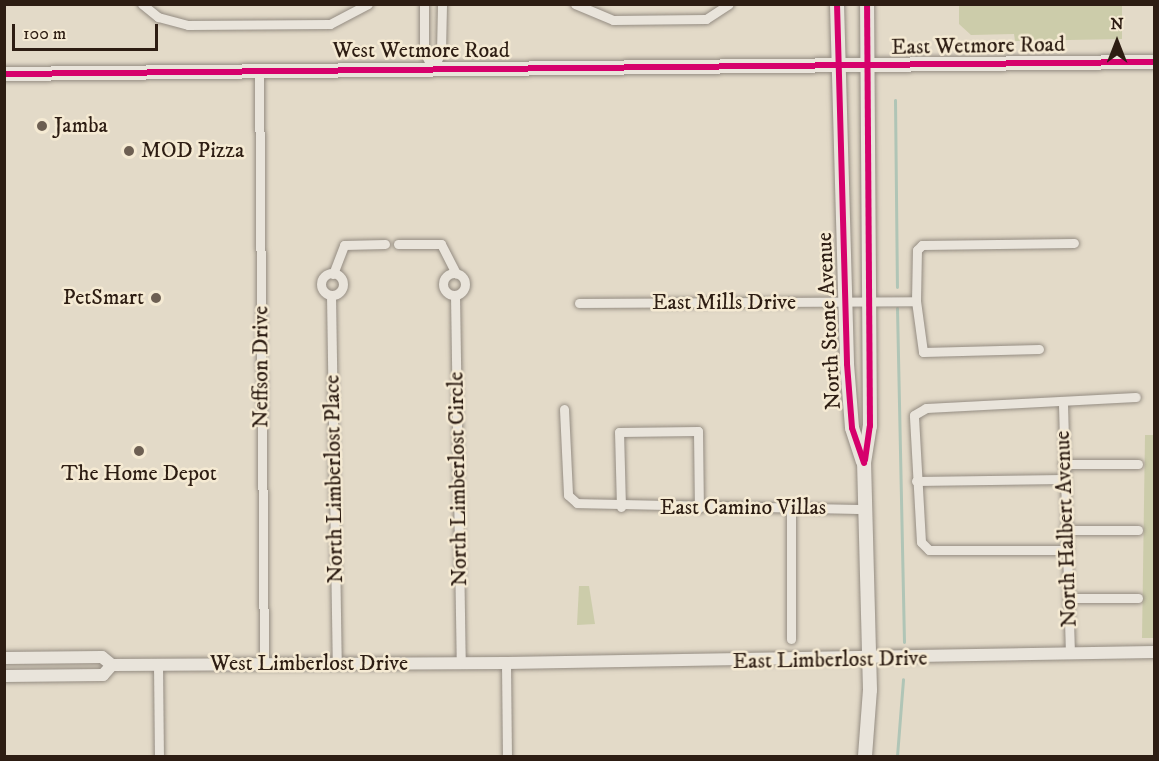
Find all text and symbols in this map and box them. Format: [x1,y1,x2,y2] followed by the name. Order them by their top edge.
[15,12,160,50] scale bar
[1087,12,1147,72] north arrow
[1110,14,1124,34] text: N
[23,23,66,45] text: 100 m
[891,31,1065,61] street label: East Wetmore Road
[332,38,510,64] street label: West Wetmore Road
[54,113,108,139] place label: Jamba
[35,119,49,133] marker: Jamba
[141,138,244,164] place label: MOD Pizza
[122,144,136,158] marker: MOD Pizza
[811,232,847,410] street label: North Stone Avenue
[63,285,144,311] place label: PetSmart
[652,290,796,316] street label: East Mills Drive
[149,291,163,305] marker: PetSmart
[248,306,274,428] street label: Neffson Drive
[443,371,473,587] street label: North Limberlost Circle
[319,374,349,584] street label: North Limberlost Place
[1049,430,1083,628] street label: North Halbert Avenue
[132,444,146,458] marker: The Home Depot
[61,461,217,487] place label: The Home Depot
[660,495,826,521] street label: East Camino Villas
[732,645,928,675] street label: East Limberlost Drive
[210,651,408,677] street label: West Limberlost Drive

